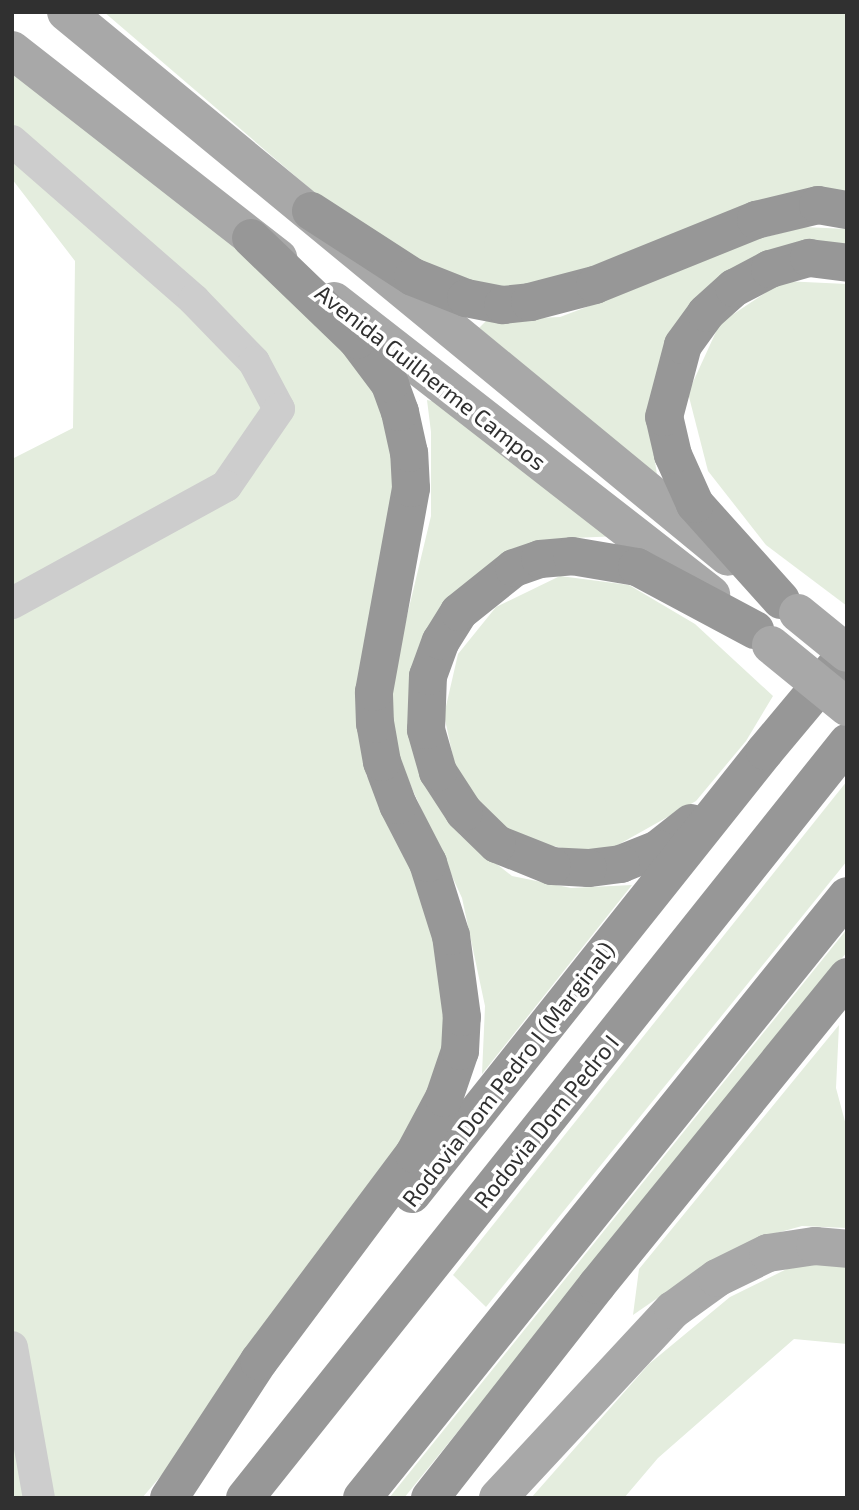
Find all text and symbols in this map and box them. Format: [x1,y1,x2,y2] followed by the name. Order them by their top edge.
[310,278,552,476] street label: Avenida Guilherme Campos
[396,936,620,1212] street label: Rodovia Dom Pedro I (Marginal)
[468,1029,624,1213] street label: Rodovia Dom Pedro I

